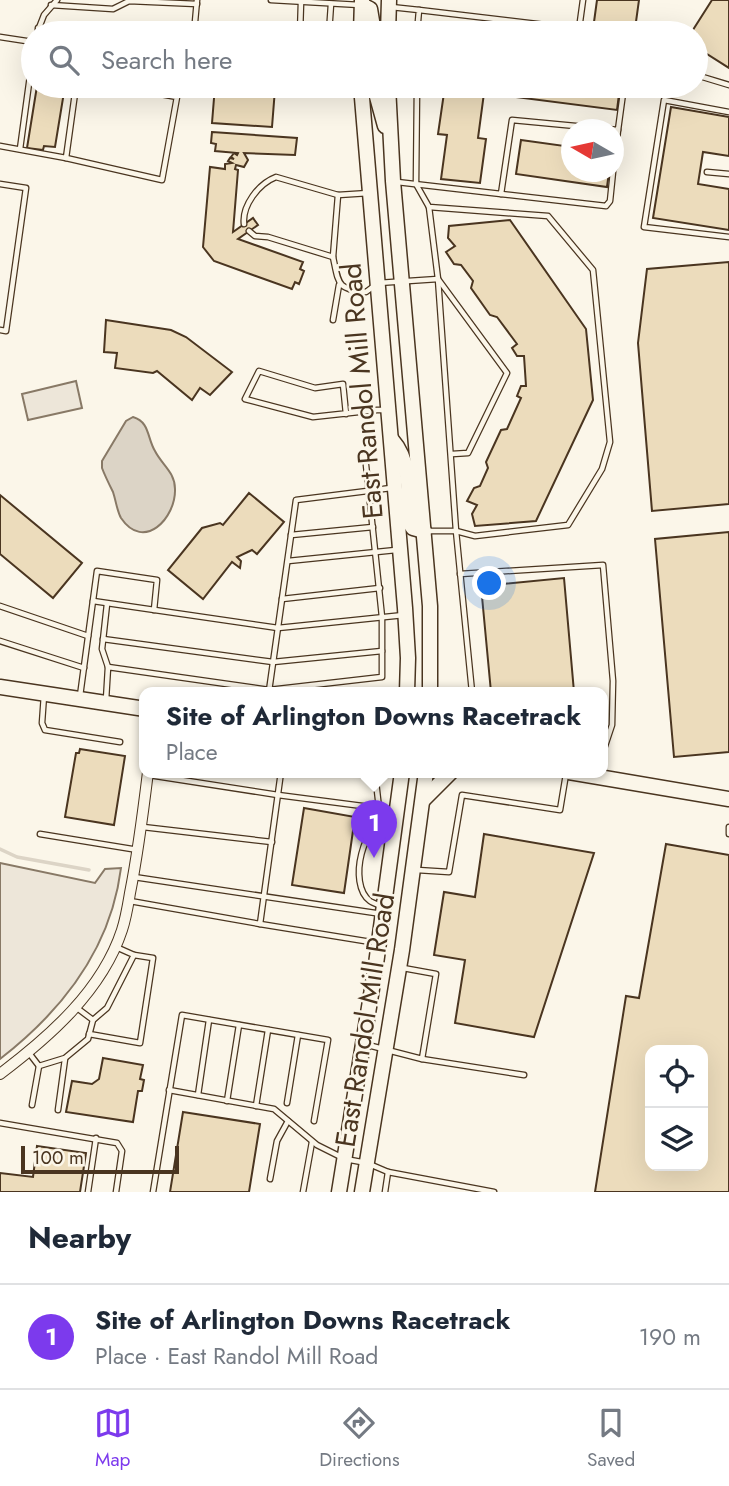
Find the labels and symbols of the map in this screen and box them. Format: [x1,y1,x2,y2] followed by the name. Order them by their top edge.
[561,119,624,182] north arrow
[330,261,394,521] street label: East Randol Mill Road
[472,566,506,600] your location
[351,800,397,858] pin: 1
[325,890,405,1150] street label: East Randol Mill Road
[21,1143,178,1175] scale bar

